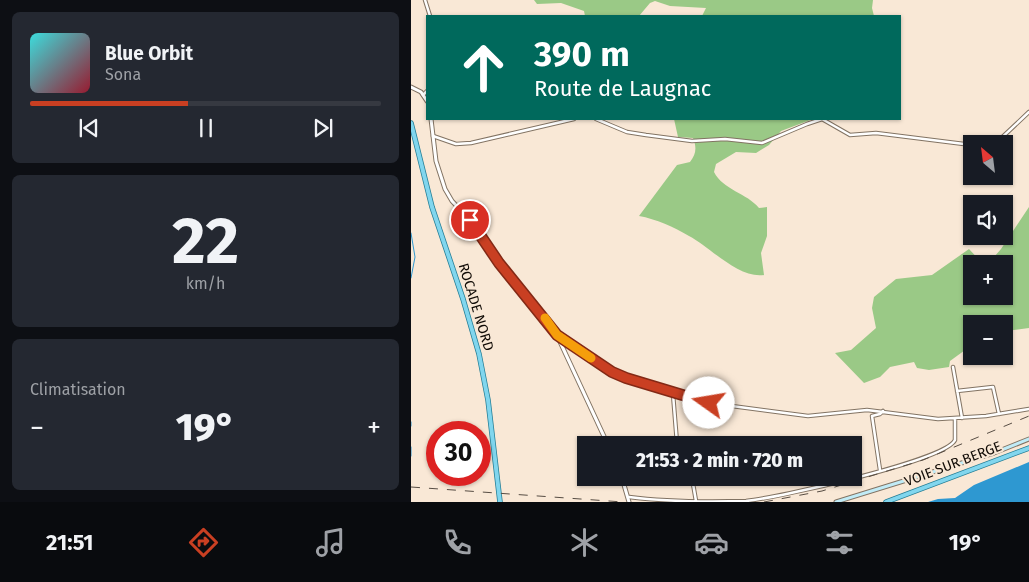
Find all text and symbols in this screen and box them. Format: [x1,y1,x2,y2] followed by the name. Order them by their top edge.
[534,33,630,75] text: 390 m
[451,35,516,100] icon: ahead
[105,42,193,65] text: Blue Orbit
[105,65,141,84] text: Sona
[534,75,711,102] text: Route de Laugnac
[75,114,103,142] icon: previous
[192,114,220,142] icon: pause
[309,114,337,142] icon: next
[963,135,1013,185] north arrow
[963,135,1013,365] map controls
[963,195,1013,245] button: sound
[449,199,491,241] pin
[172,202,239,280] text: 22
[456,206,484,234] icon: arrive
[963,255,1013,305] button: +
[455,261,497,353] street label: ROCADE NORD
[186,274,225,293] text: km/h
[963,315,1013,365] button: −
[682,376,734,428] position arrow
[30,380,126,399] text: Climatisation
[176,404,235,450] text: 19°
[30,411,44,444] text: −
[367,411,381,444] text: +
[426,421,491,486] speed limit sign: 30
[902,438,1004,490] street label: VOIE SUR BERGE
[636,449,803,472] text: 21:53 · 2 min · 720 m
[186,525,221,560] icon: directions
[313,525,348,560] icon: music
[440,525,475,560] icon: phone
[567,525,602,560] icon: climate
[694,525,729,560] icon: car
[822,525,857,560] icon: filters
[46,529,93,556] text: 21:51
[949,529,983,556] text: 19°

